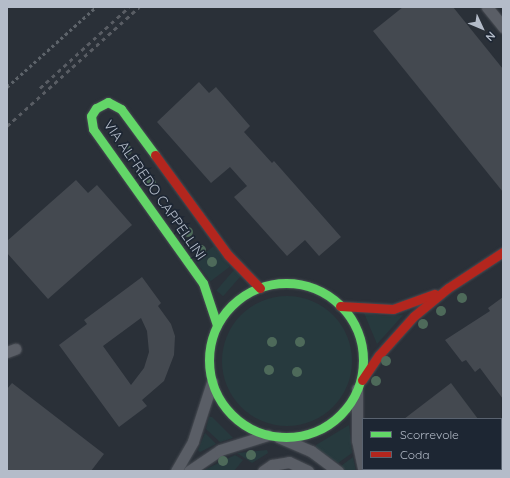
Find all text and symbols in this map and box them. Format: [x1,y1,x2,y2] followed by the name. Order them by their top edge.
[462,8,502,48] north arrow
[483,29,498,44] text: N
[100,117,210,263] street label: VIA ALFREDO CAPPELLINI
[362,418,502,470] legend
[400,427,459,442] text: Scorrevole
[400,447,430,462] text: Coda

